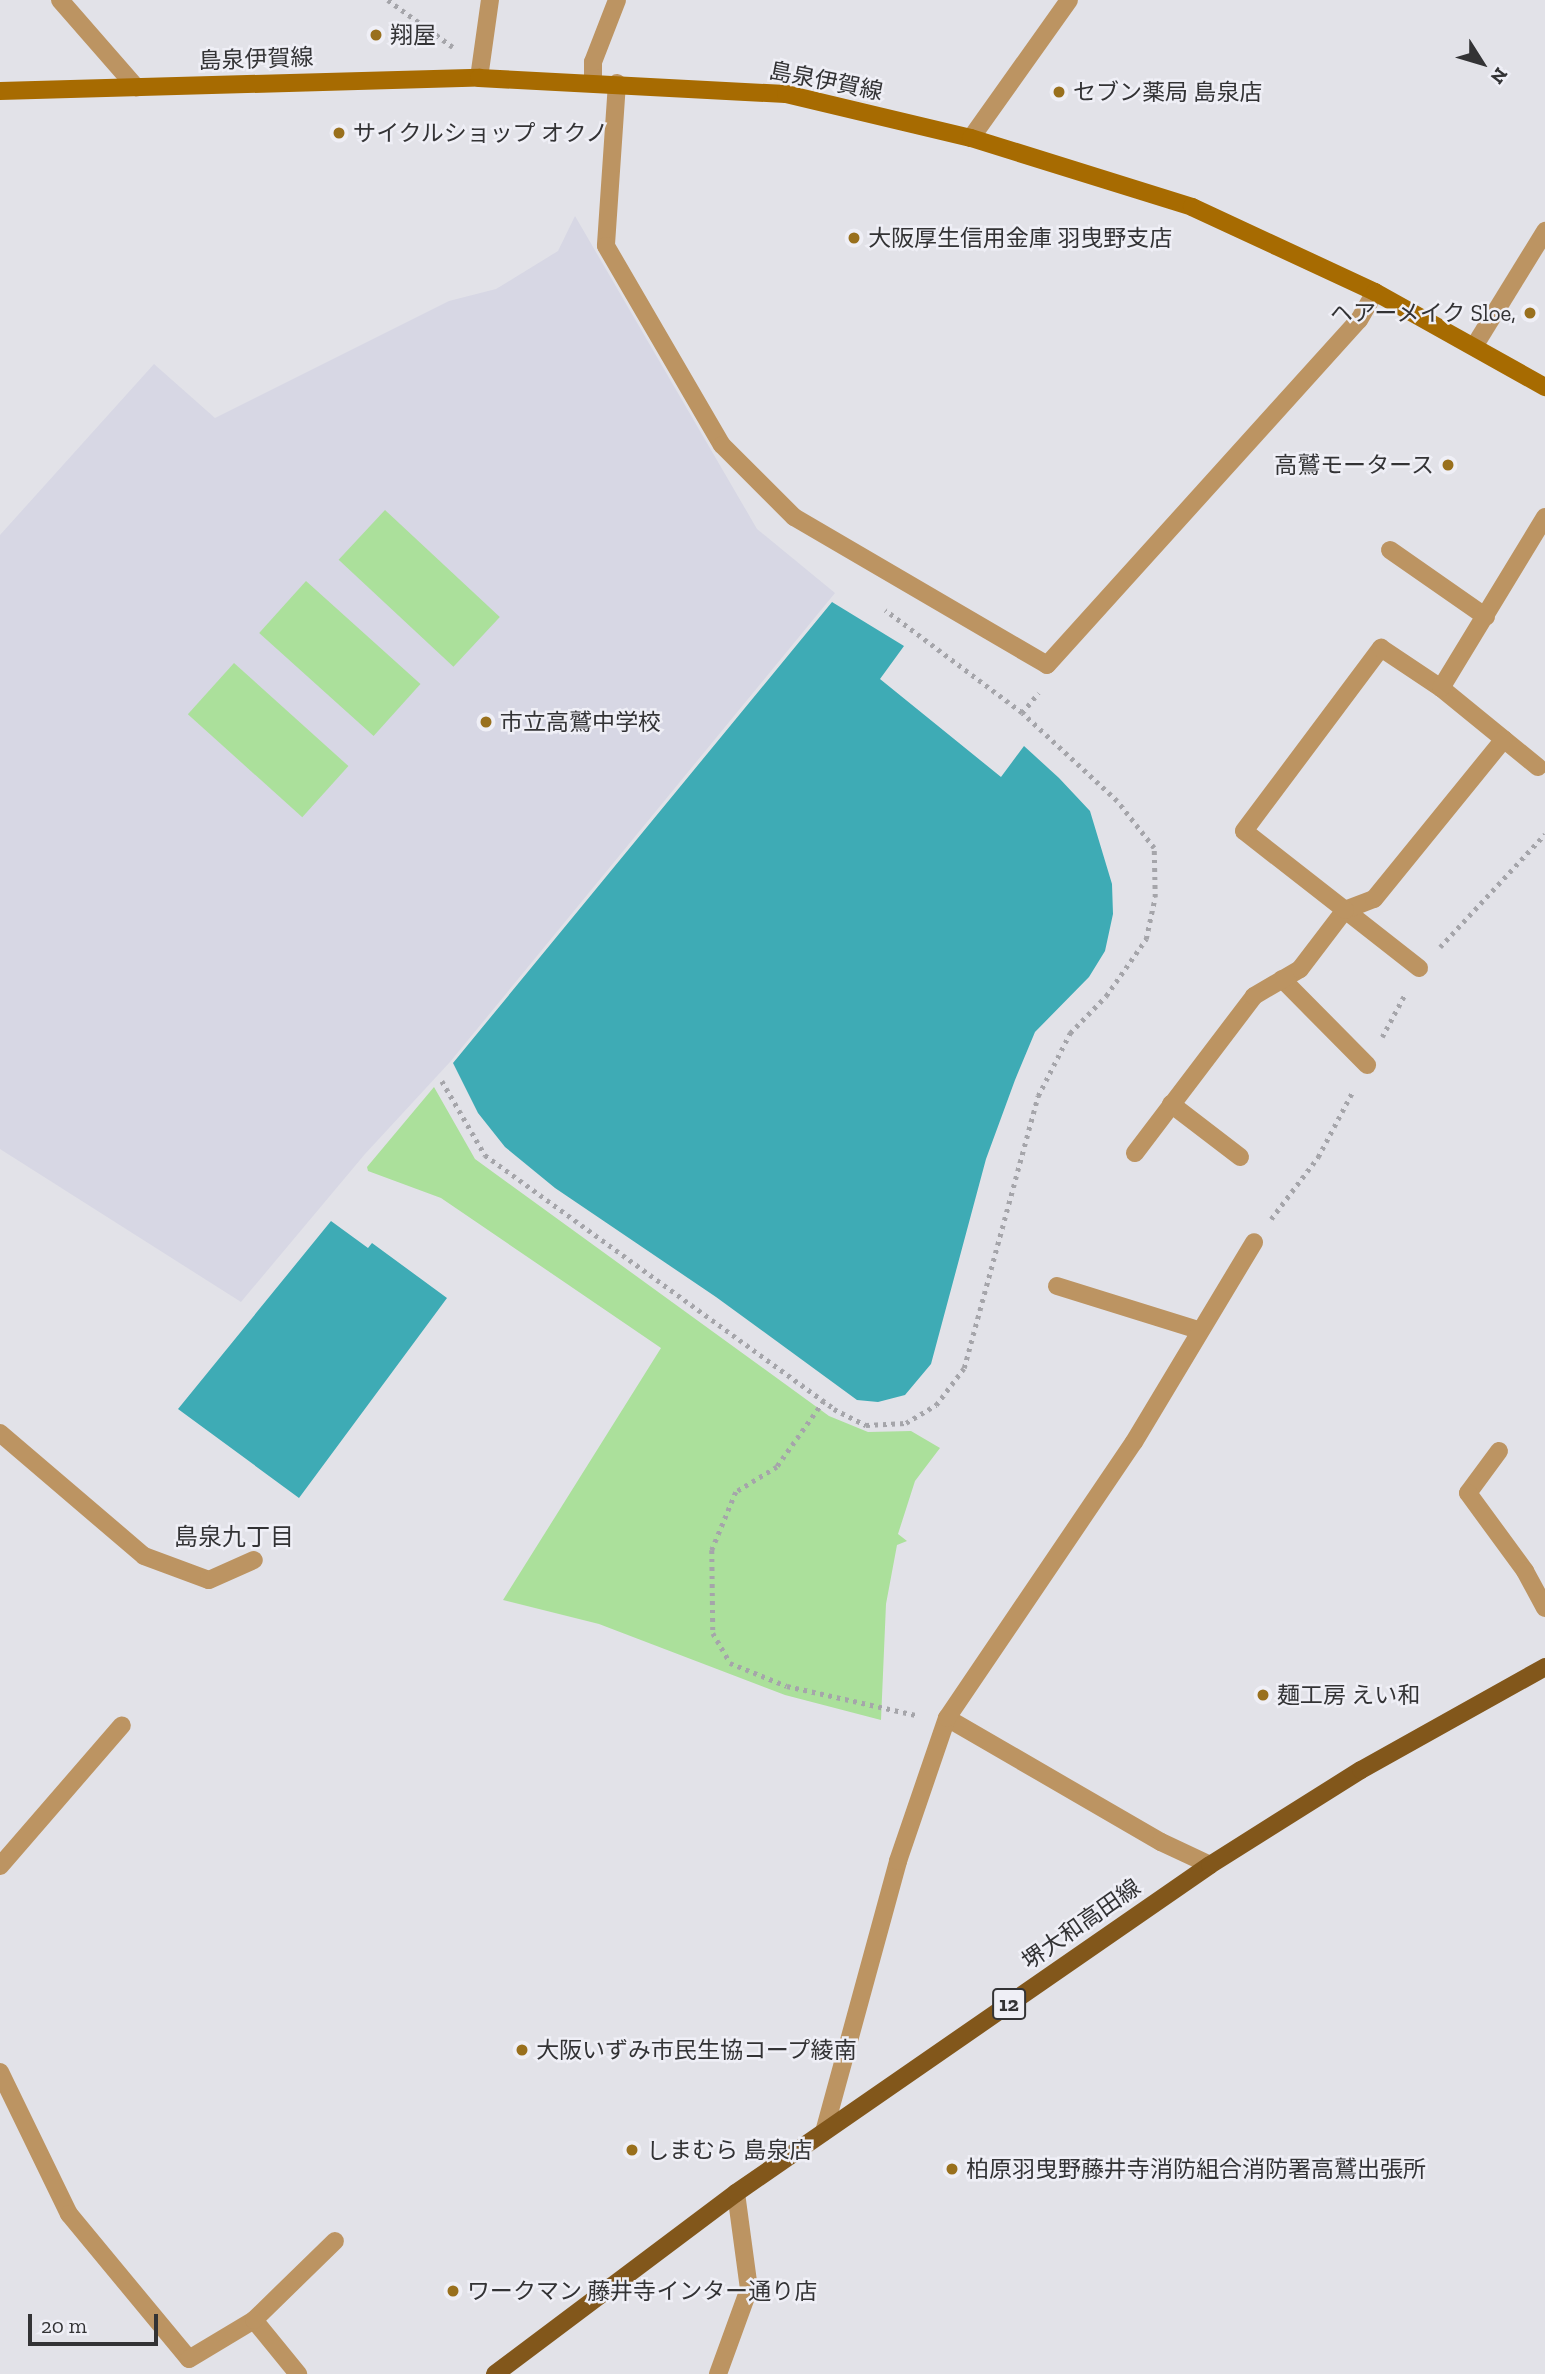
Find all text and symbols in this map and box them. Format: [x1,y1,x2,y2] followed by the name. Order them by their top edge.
[390,21,436,49] place label: 翔屋
[368,27,384,43] marker: 翔屋
[1447,28,1517,98] north arrow
[198,43,314,75] street label: 島泉伊賀線
[767,56,885,106] street label: 島泉伊賀線
[1486,63,1513,89] text: N
[1073,78,1262,106] place label: セブン薬局 島泉店
[1051,84,1067,100] marker: セブン薬局 島泉店
[353,119,611,147] place label: サイクルショップ オクノ
[331,125,347,141] marker: サイクルショップ オクノ
[868,224,1172,252] place label: 大阪厚生信用金庫 羽曳野支店
[846,230,862,246] marker: 大阪厚生信用金庫 羽曳野支店
[1329,299,1516,327] place label: ヘアーメイク Sloe,
[1522,305,1538,321] marker: ヘアーメイク Sloe,
[1273,451,1434,479] place label: 高鷲モータース
[1440,457,1456,473] marker: 高鷲モータース
[500,708,661,736] place label: 市立高鷲中学校
[478,714,494,730] marker: 市立高鷲中学校
[174,1523,294,1551] district label: 島泉九丁目
[1277,1681,1420,1709] place label: 麺工房 えい和
[1255,1687,1271,1703] marker: 麺工房 えい和
[1017,1873,1145,1975] street label: 堺大和高田線
[992,1986,1026,2022] road number: 12
[536,2036,858,2064] place label: 大阪いずみ市民生協コープ綾南
[514,2042,530,2058] marker: 大阪いずみ市民生協コープ綾南
[646,2136,812,2164] place label: しまむら 島泉店
[624,2142,640,2158] marker: しまむら 島泉店
[966,2155,1426,2183] place label: 柏原羽曳野藤井寺消防組合消防署高鷲出張所
[944,2161,960,2177] marker: 柏原羽曳野藤井寺消防組合消防署高鷲出張所
[467,2277,817,2305] place label: ワークマン 藤井寺インター通り店
[445,2283,461,2299] marker: ワークマン 藤井寺インター通り店
[32,2300,161,2344] scale bar
[41,2313,87,2338] text: 20 m

